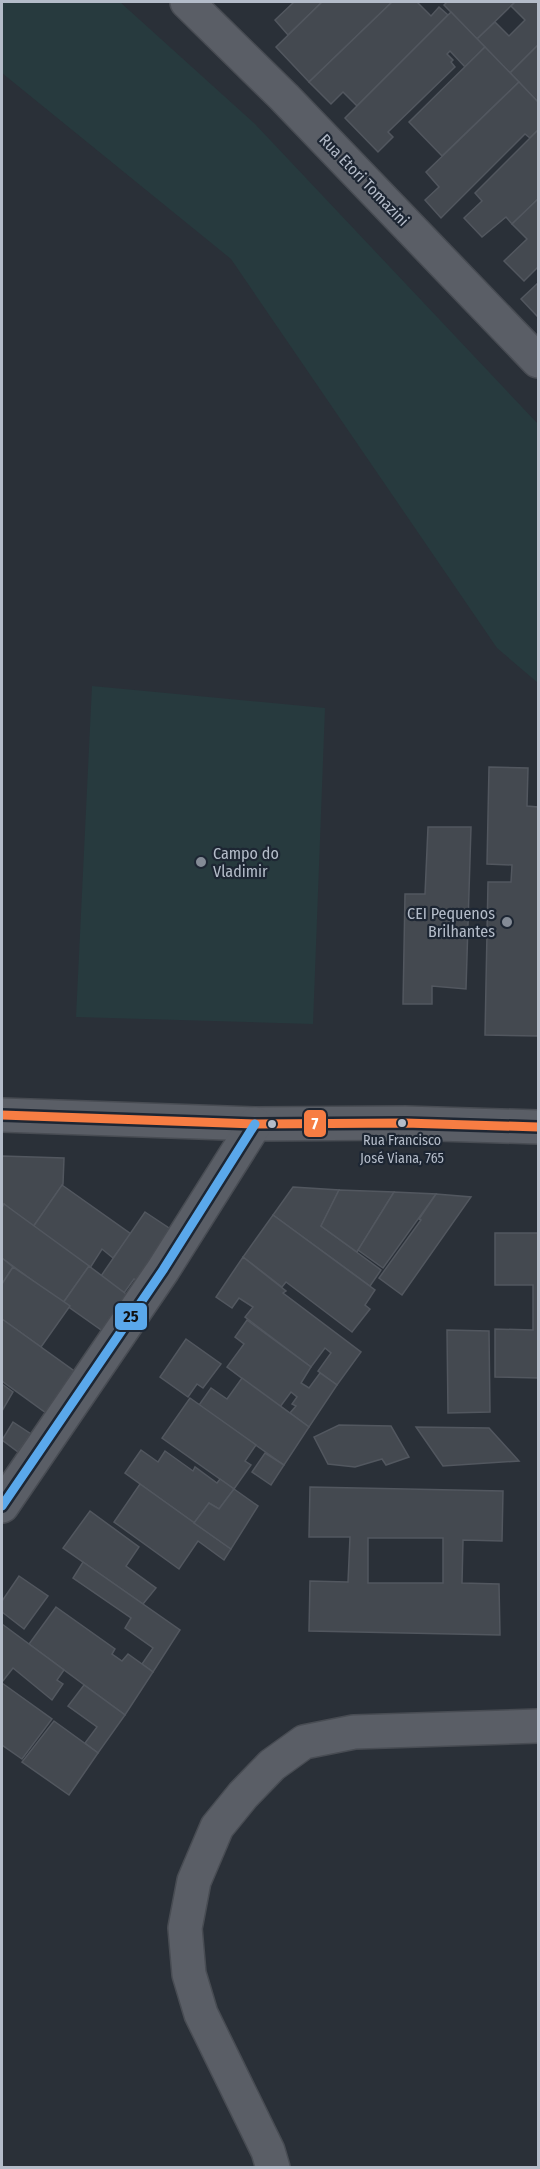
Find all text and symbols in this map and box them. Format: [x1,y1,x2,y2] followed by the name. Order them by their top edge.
[315,130,413,230] street label: Rua Etori Tomazini
[213,844,279,881] place label: Campo do Vladimir
[194,855,208,869] marker: Campo do Vladimir
[407,904,495,941] place label: CEI Pequenos Brilhantes
[500,915,514,929] marker: CEI Pequenos Brilhantes
[303,1109,327,1138] line badge: 7
[312,1114,319,1133] text: 7
[396,1117,408,1129] marker: Rua Francisco José Viana, 765
[266,1118,278,1130] unlabelled marker
[360,1132,444,1167] place label: Rua Francisco José Viana, 765
[114,1302,148,1331] line badge: 25
[122,1307,139,1326] text: 25

